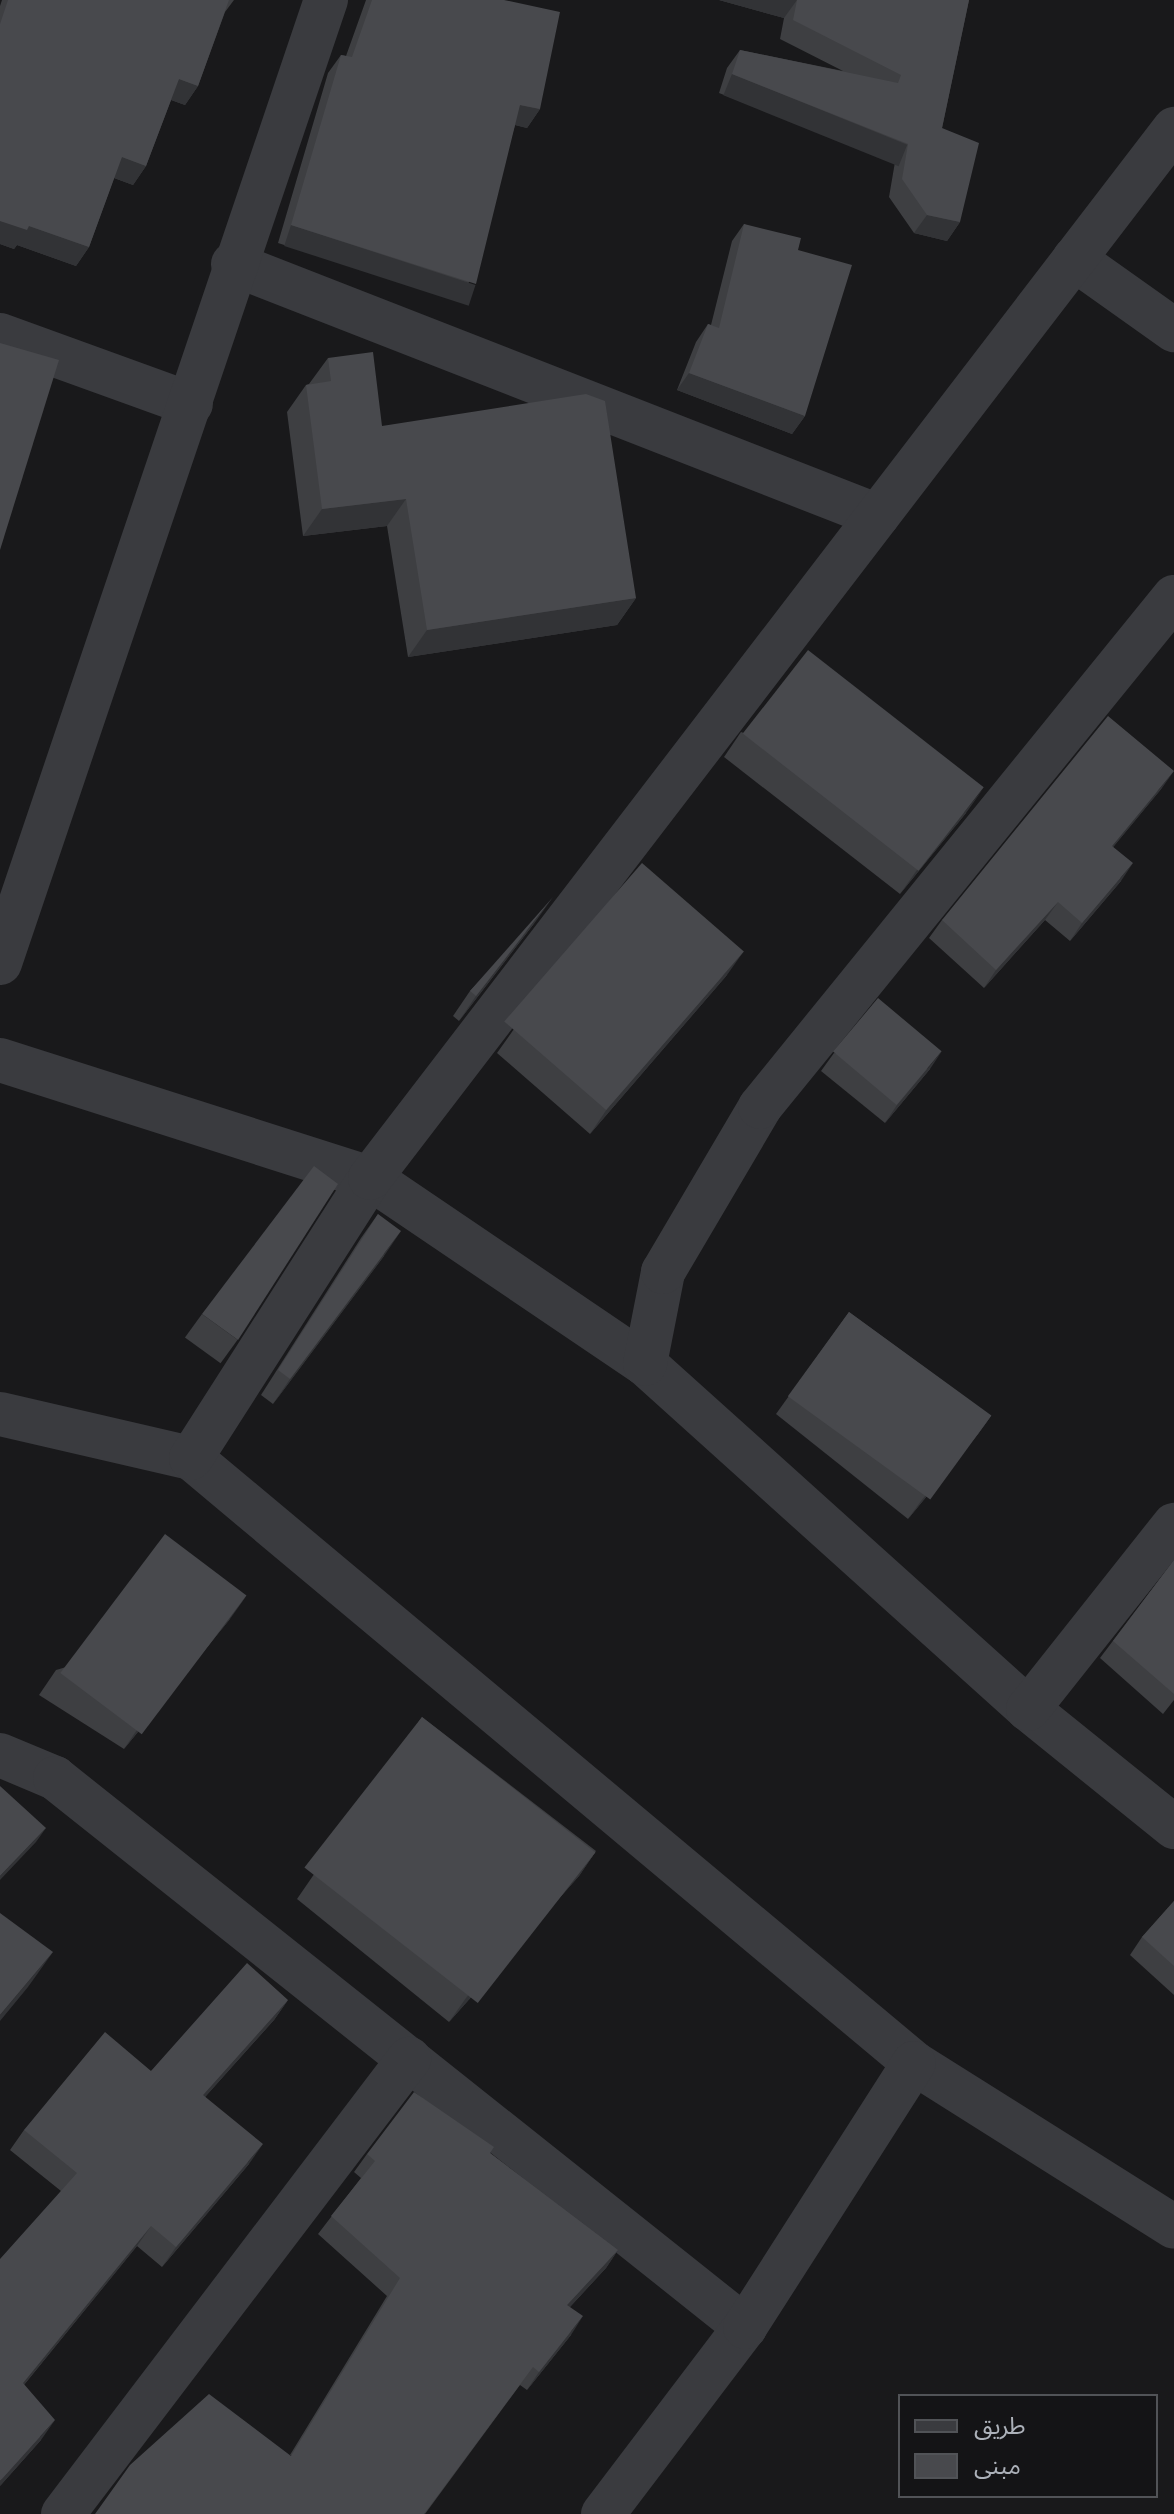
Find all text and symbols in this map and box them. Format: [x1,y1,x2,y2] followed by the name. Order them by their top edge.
[898,2394,1158,2498] legend
[974,2409,1026,2441] text: طريق
[974,2449,1021,2481] text: مبنى

